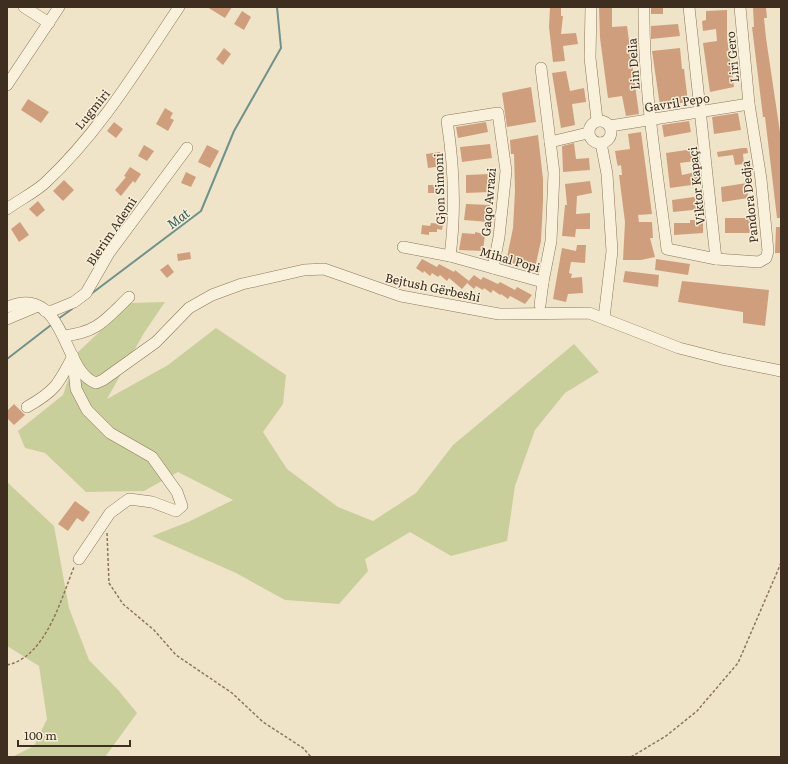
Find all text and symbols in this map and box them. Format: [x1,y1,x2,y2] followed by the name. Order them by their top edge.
[721,31,743,83] street label: Liri Gero
[622,37,644,90] street label: Lin Delia
[70,85,114,133] street label: Lugmiri
[643,88,711,116] street label: Gavril Pepo
[683,146,709,226] street label: Viktor Kapaçi
[429,153,449,225] street label: Gjon Simoni
[736,160,762,244] street label: Pandora Dedja
[476,167,500,237] street label: Gaqo Avrazi
[81,193,141,269] street label: Blerim Ademi
[163,203,194,233] water label: Mat
[478,242,542,276] street label: Mihal Popi
[384,268,482,306] street label: Bejtush Gërbeshi
[18,722,130,748] scale bar
[24,726,57,744] text: 100 m

